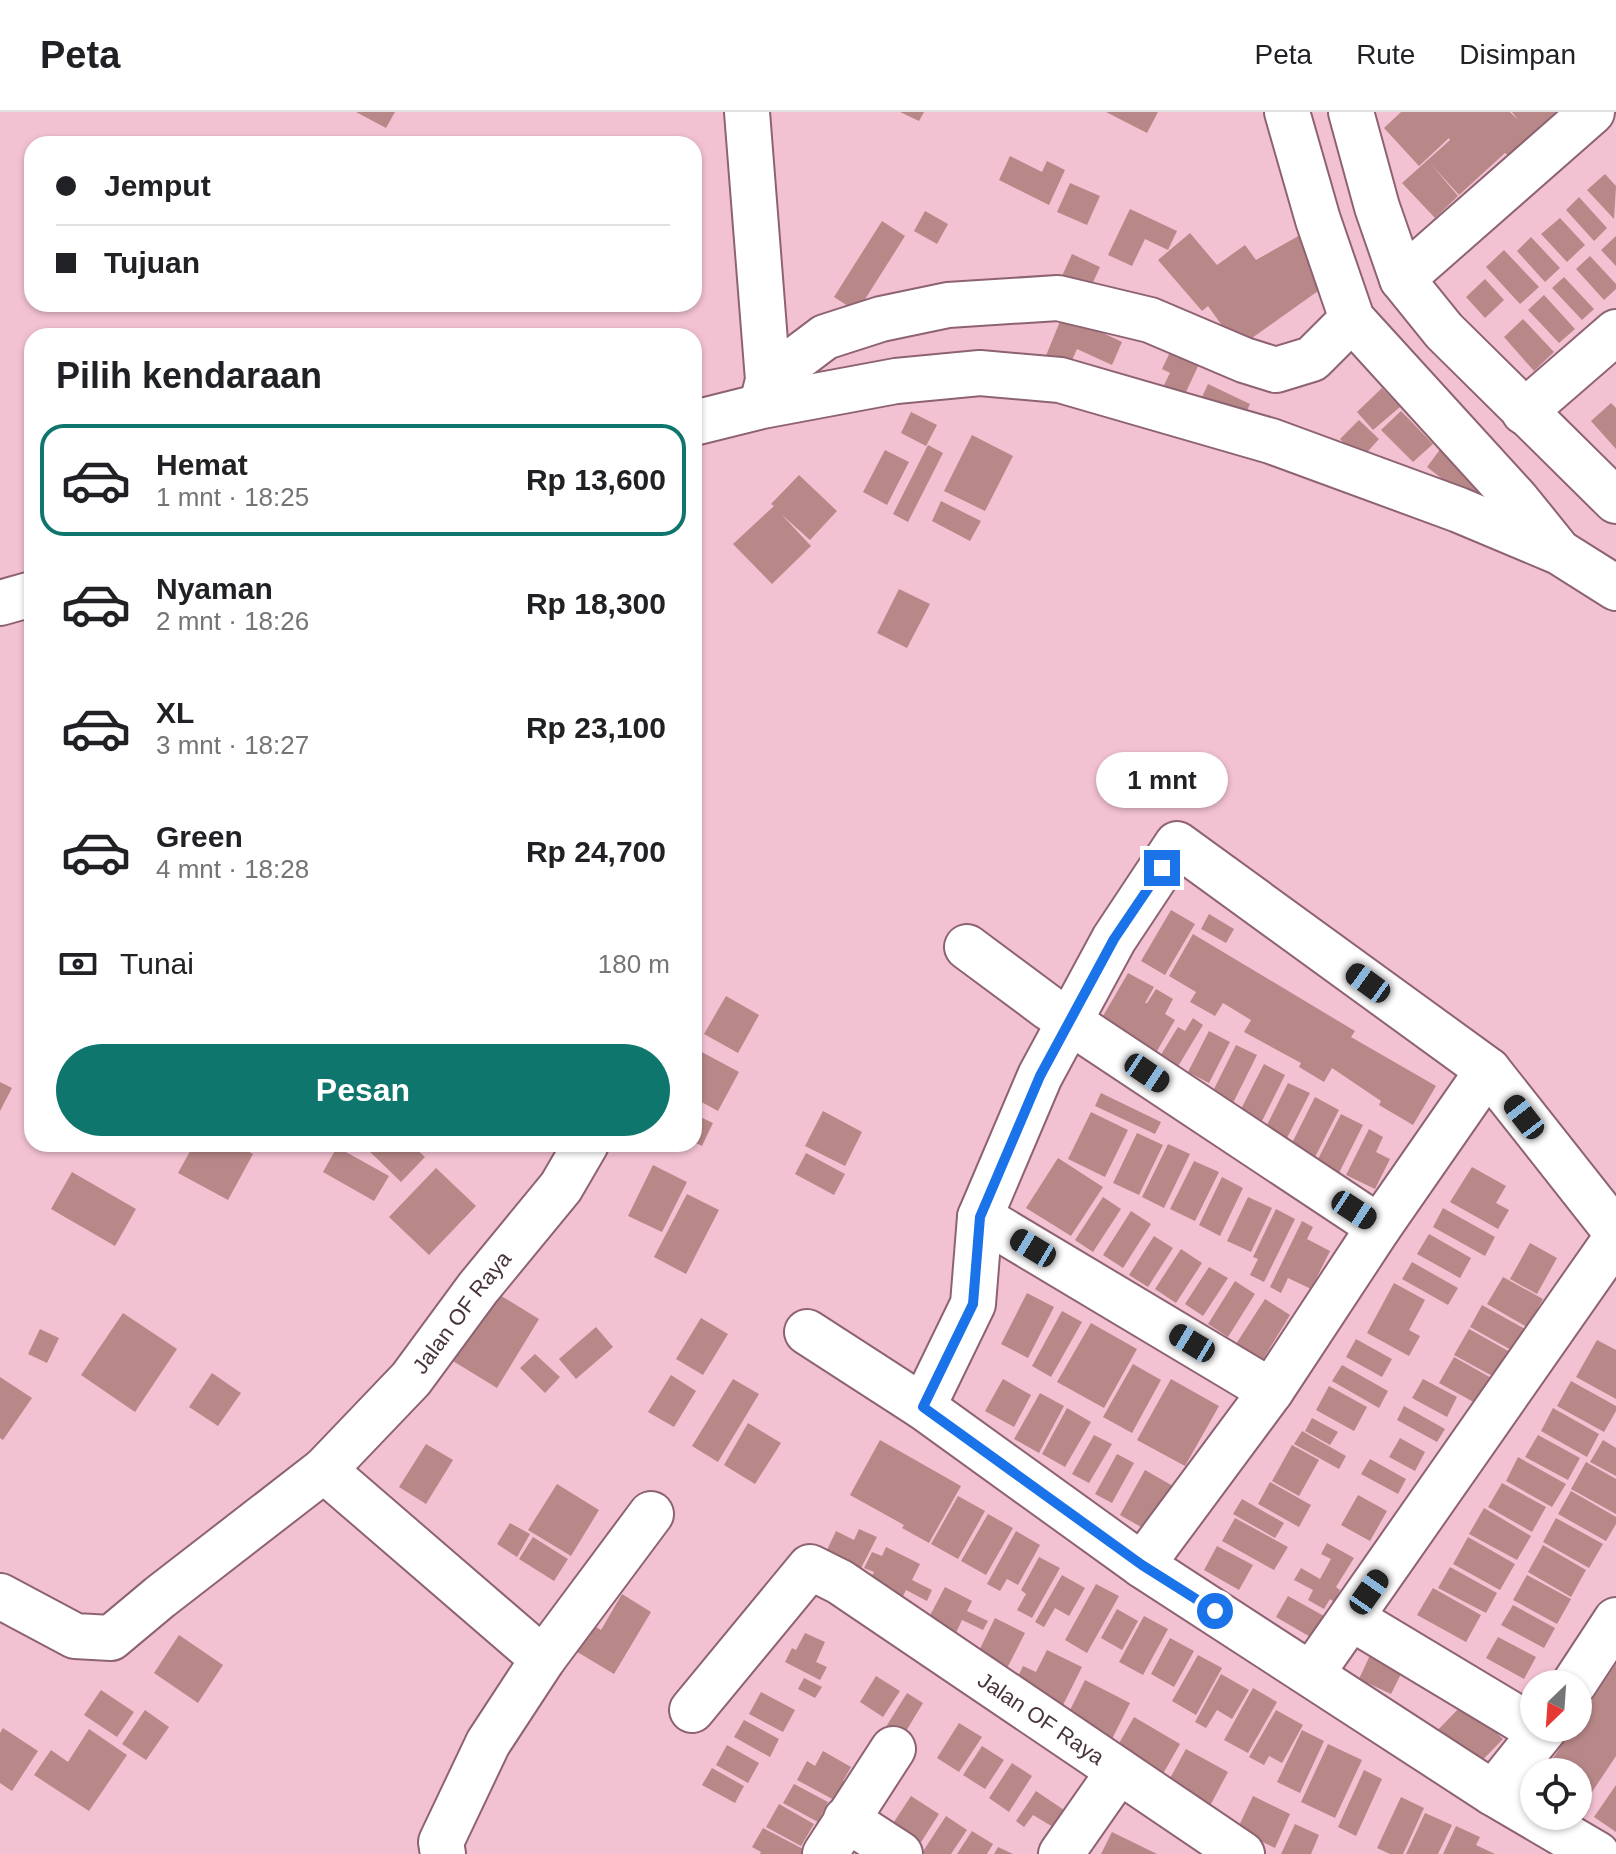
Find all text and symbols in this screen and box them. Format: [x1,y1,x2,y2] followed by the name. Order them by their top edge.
[40,34,120,76] text: Peta
[1255,39,1312,70] text: Peta
[1356,39,1415,70] text: Rute
[1459,39,1576,70] text: Disimpan
[104,169,211,202] text: Jemput
[104,246,200,279] text: Tujuan
[56,355,322,396] text: Pilih kendaraan
[60,444,132,516] icon: car
[156,448,248,481] text: Hemat
[526,463,666,496] text: Rp 13,600
[156,482,309,512] text: 1 mnt · 18:25
[60,568,132,640] icon: car
[156,572,273,605] text: Nyaman
[526,587,666,620] text: Rp 18,300
[156,606,309,636] text: 2 mnt · 18:26
[60,692,132,764] icon: car
[156,696,194,729] text: XL
[526,711,666,744] text: Rp 23,100
[156,730,309,760] text: 3 mnt · 18:27
[1096,752,1228,808] callout: 1 mnt
[1127,765,1197,795] text: 1 mnt
[60,816,132,888] icon: car
[156,820,243,853] text: Green
[526,835,666,868] text: Rp 24,700
[1144,850,1180,886] route end
[156,854,309,884] text: 4 mnt · 18:28
[56,942,100,986] icon: cash
[120,947,194,980] text: Tunai
[598,949,670,979] text: 180 m
[1342,959,1394,1007] car
[56,1044,670,1136] button: Pesan
[1120,1050,1174,1096] car
[1500,1091,1548,1143] car
[1327,1187,1381,1233] car
[1006,1225,1060,1271] car
[407,1246,517,1378] street label: Jalan OF Raya
[1165,1320,1219,1366] car
[1345,1565,1393,1619] car
[1197,1593,1233,1629] route start
[973,1667,1109,1771] street label: Jalan OF Raya
[1520,1670,1592,1742] north arrow
[1520,1670,1592,1830] map controls
[1520,1758,1592,1830] button: locate

